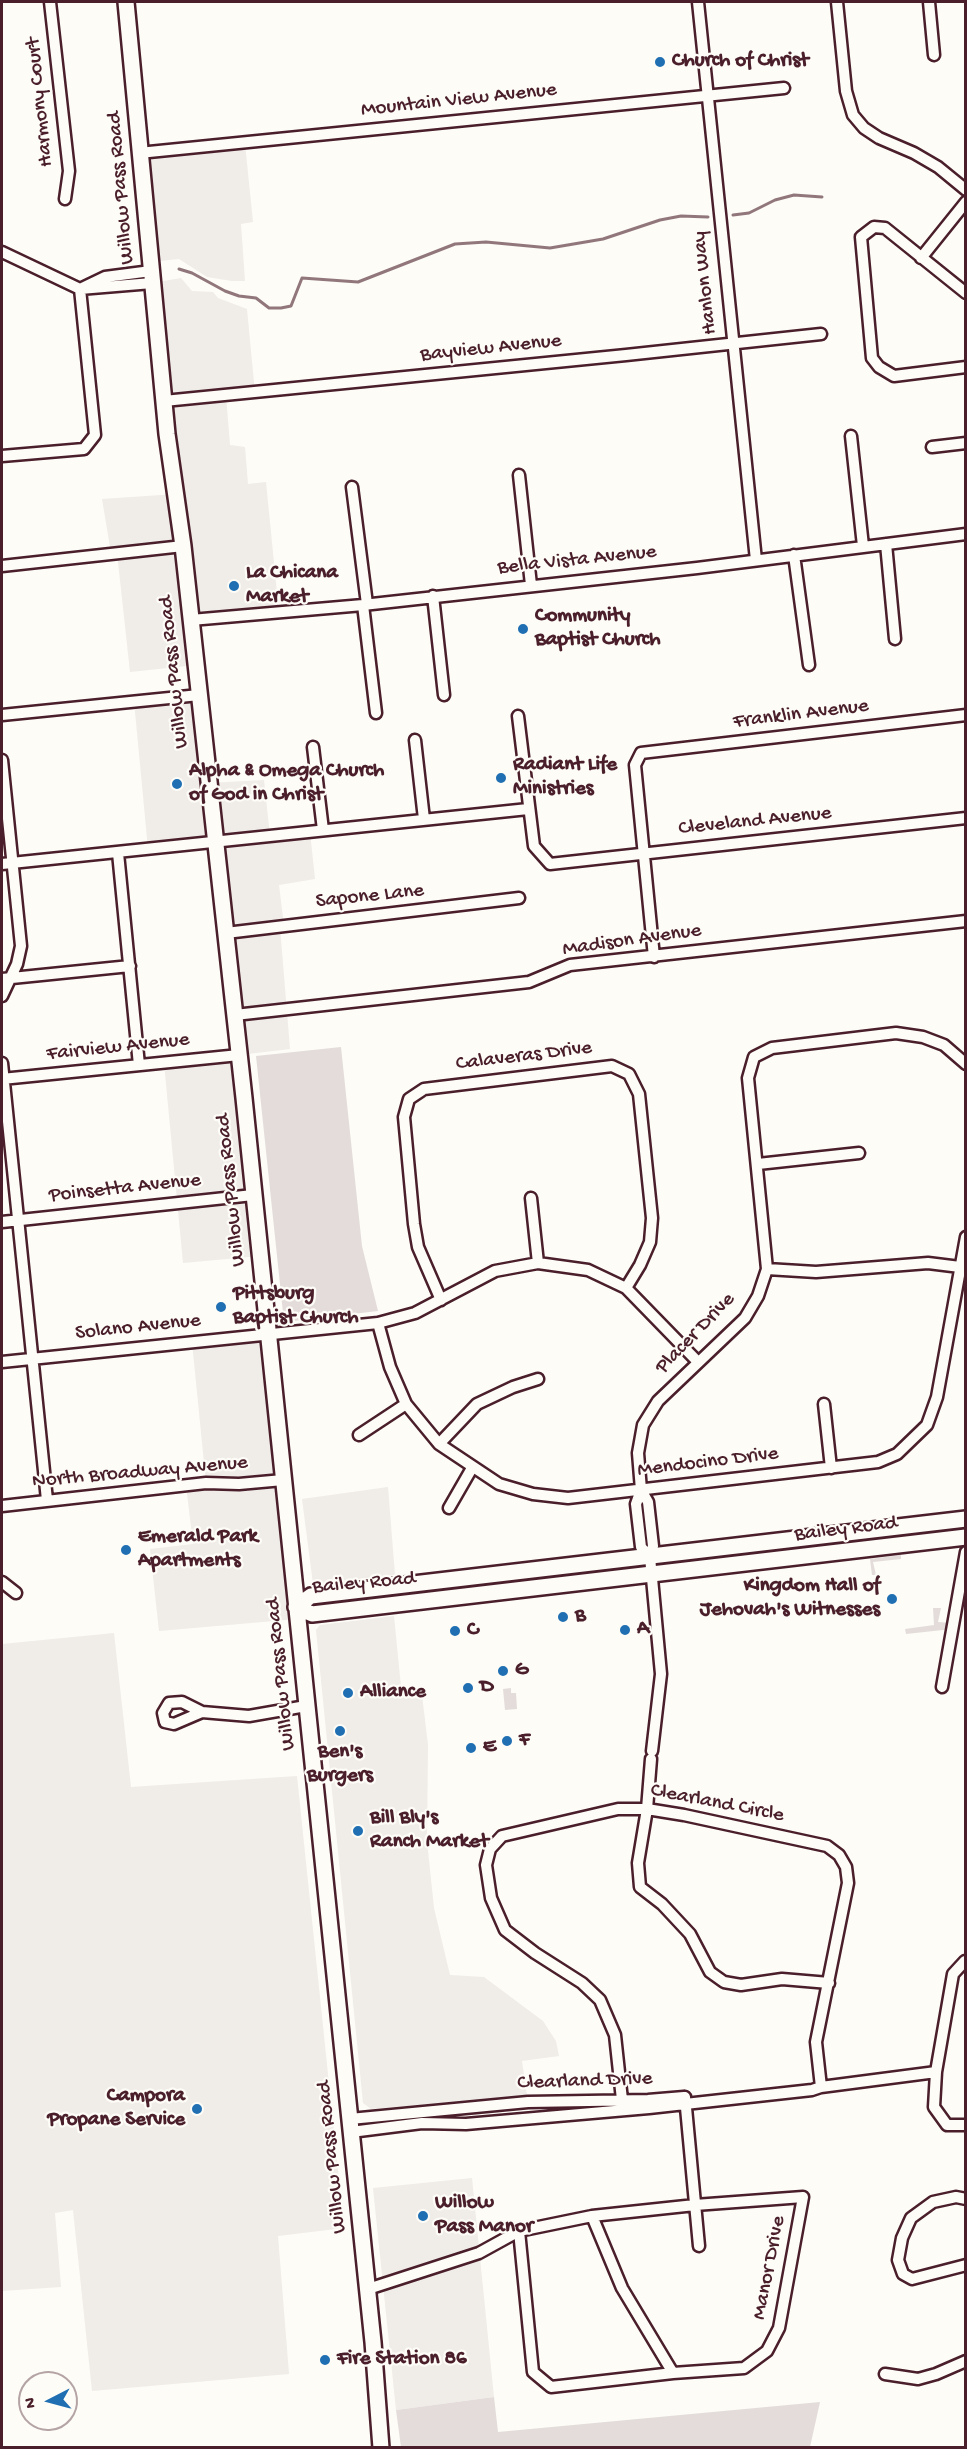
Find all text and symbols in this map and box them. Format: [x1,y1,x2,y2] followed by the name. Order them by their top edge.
[22,36,60,168] street label: Harmony Court
[672,49,809,75] place label: Church of Christ
[653,55,667,69] marker: Church of Christ
[360,78,558,124] street label: Mountain View Avenue
[103,111,141,265] street label: Willow Pass Road
[688,230,724,336] street label: Hanlon Way
[419,329,563,369] street label: Bayview Avenue
[496,540,658,582] street label: Bella Vista Avenue
[246,561,338,611] place label: La Chicana Market
[227,579,241,593] marker: La Chicana Market
[154,594,196,750] street label: Willow Pass Road
[535,604,660,654] place label: Community Baptist Church
[516,622,530,636] marker: Community Baptist Church
[732,694,870,736] street label: Franklin Avenue
[513,753,617,803] place label: Radiant Life Ministries
[189,759,384,809] place label: Alpha & Omega Church of God in Christ
[494,771,508,785] marker: Radiant Life Ministries
[170,777,184,791] marker: Alpha & Omega Church of God in Christ
[677,801,833,843] street label: Cleveland Avenue
[315,879,425,915] street label: Sapone Lane
[561,919,703,963] street label: Madison Avenue
[45,1028,191,1068] street label: Fairview Avenue
[454,1036,594,1078] street label: Calaveras Drive
[211,1112,253,1268] street label: Willow Pass Road
[48,1168,202,1210] street label: Poinsetta Avenue
[233,1282,358,1332] place label: Pittsburg Baptist Church
[651,1288,741,1380] street label: Placer Drive
[214,1300,228,1314] marker: Pittsburg Baptist Church
[74,1309,202,1347] street label: Solano Avenue
[636,1442,780,1484] street label: Mendocino Drive
[31,1451,249,1495] street label: North Broadway Avenue
[793,1511,899,1549] street label: Bailey Road
[138,1525,258,1575] place label: Emerald Park Apartments
[119,1543,133,1557] marker: Emerald Park Apartments
[311,1567,417,1601] street label: Bailey Road
[700,1574,880,1624] place label: Kingdom Hall of Jehovah's Witnesses
[885,1592,899,1606] marker: Kingdom Hall of Jehovah's Witnesses
[261,1596,303,1752] street label: Willow Pass Road
[575,1604,586,1630] place label: B
[556,1610,570,1624] marker: B
[637,1617,649,1643] place label: A
[467,1618,478,1644] place label: C
[618,1623,632,1637] marker: A
[448,1624,462,1638] marker: C
[515,1658,528,1684] place label: G
[496,1664,510,1678] marker: G
[480,1675,494,1701] place label: D
[360,1680,426,1706] place label: Alliance
[461,1681,475,1695] marker: D
[341,1686,355,1700] marker: Alliance
[333,1724,347,1738] marker: Ben's Burgers
[519,1728,530,1754] place label: F
[500,1734,514,1748] marker: F
[483,1735,496,1761] place label: E
[307,1740,373,1790] place label: Ben's Burgers
[464,1741,478,1755] marker: E
[648,1779,786,1829] street label: Clearland Circle
[370,1806,488,1856] place label: Bill Bly's Ranch Market
[351,1824,365,1838] marker: Bill Bly's Ranch Market
[517,2067,653,2097] street label: Clearland Drive
[312,2079,354,2235] street label: Willow Pass Road
[47,2084,185,2134] place label: Campora Propane Service
[190,2102,204,2116] marker: Campora Propane Service
[435,2191,533,2241] place label: Willow Pass Manor
[416,2209,430,2223] marker: Willow Pass Manor
[748,2214,792,2322] street label: Manor Drive
[337,2347,467,2373] place label: Fire Station 86
[318,2353,332,2367] marker: Fire Station 86
[18,2371,78,2431] north arrow
[22,2397,42,2409] text: N

